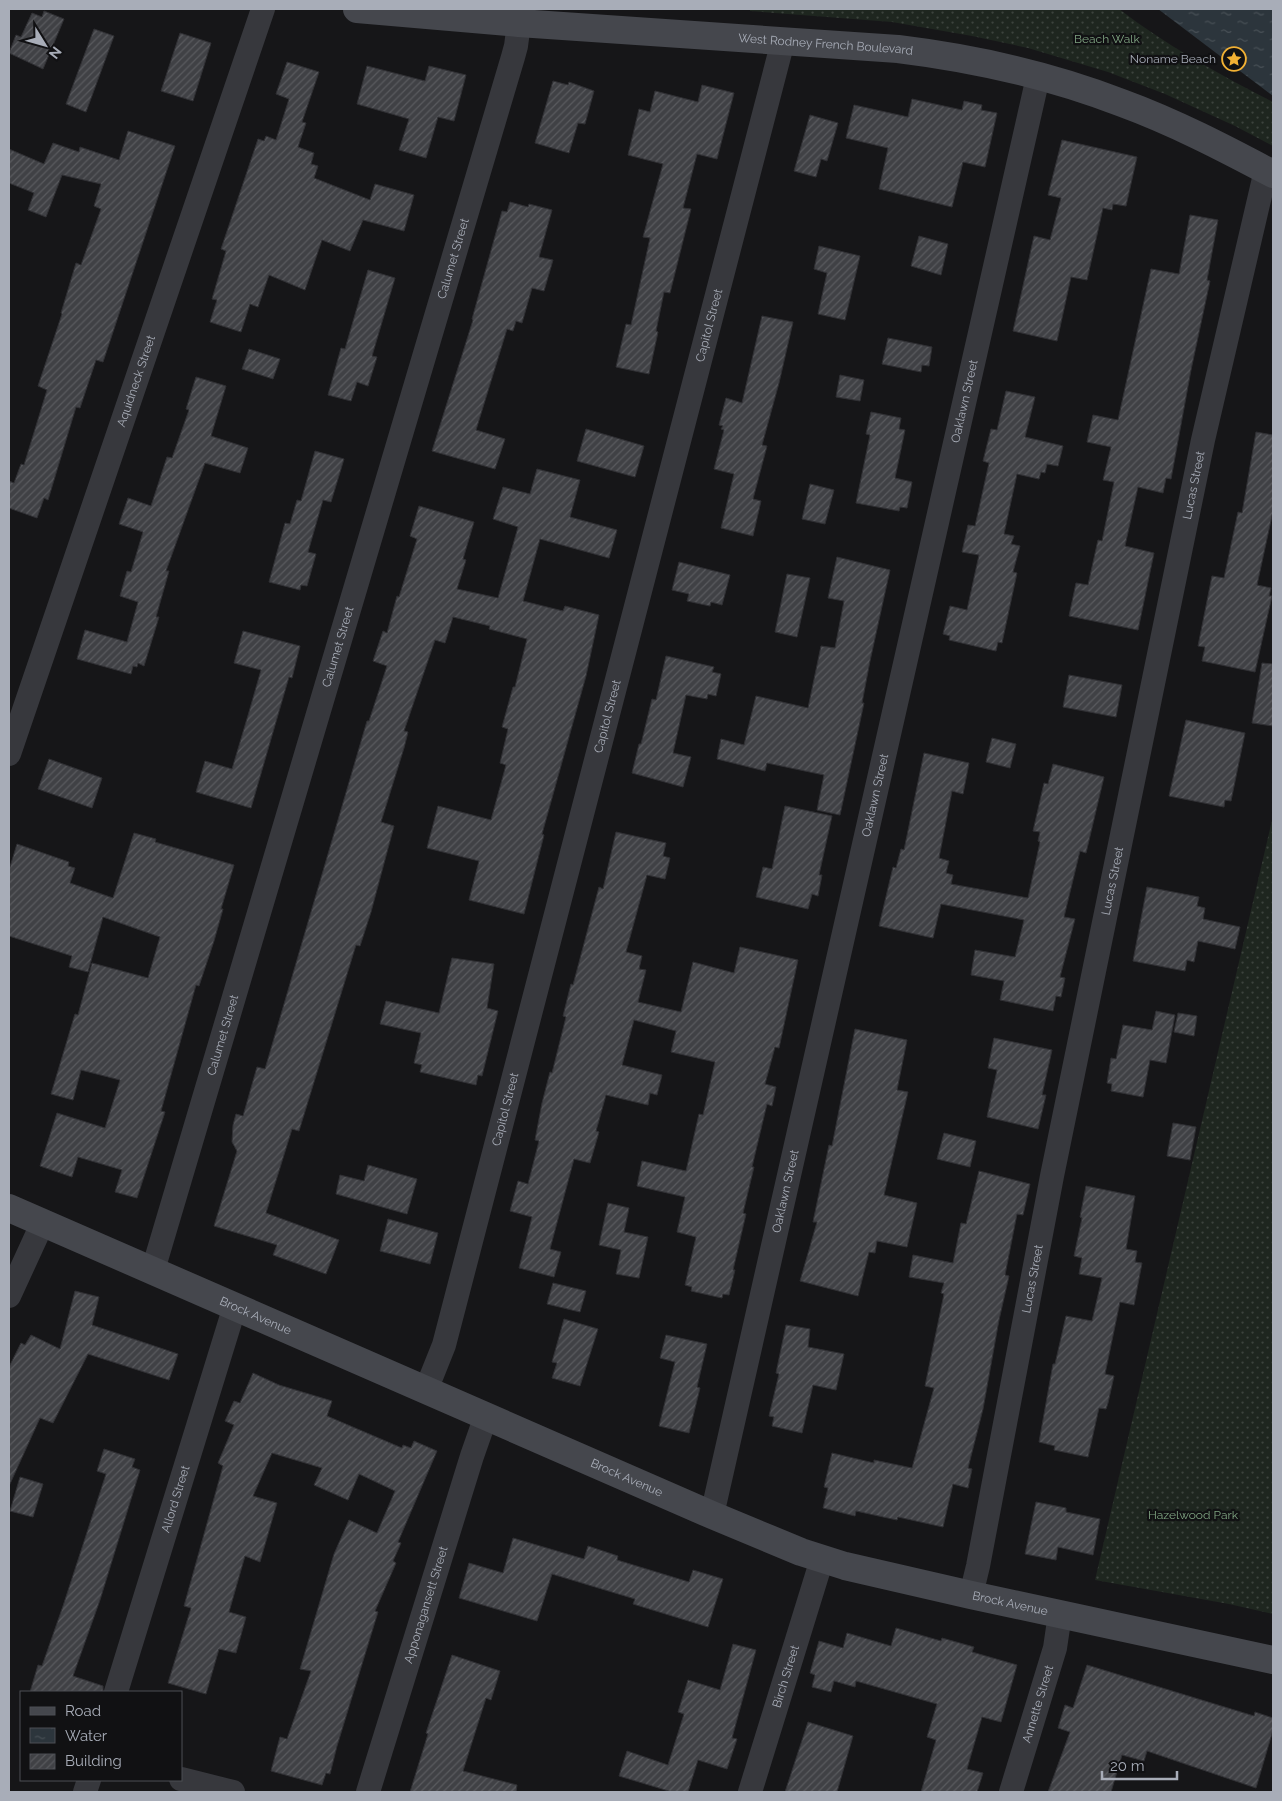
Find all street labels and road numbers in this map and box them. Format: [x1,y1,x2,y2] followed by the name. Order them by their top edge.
[738,31,914,58] street label: West Rodney French Boulevard
[435,217,472,301] street label: Calumet Street
[693,287,725,363] street label: Capitol Street
[114,333,158,429] street label: Aquidneck Street
[948,358,981,444] street label: Oaklawn Street
[1180,450,1208,521] street label: Lucas Street
[319,605,357,689] street label: Calumet Street
[591,678,624,755] street label: Capitol Street
[859,752,891,838] street label: Oaklawn Street
[1099,846,1126,916] street label: Lucas Street
[204,993,241,1077] street label: Calumet Street
[489,1071,522,1147] street label: Capitol Street
[769,1148,802,1234] street label: Oaklawn Street
[1019,1244,1046,1314] street label: Lucas Street
[217,1294,294,1337] street label: Brock Avenue
[589,1456,665,1500] street label: Brock Avenue
[159,1464,192,1534] street label: Allord Street
[401,1544,451,1665] street label: Apponagansett Street
[971,1588,1049,1618] street label: Brock Avenue
[769,1643,802,1709] street label: Birch Street
[1019,1663,1056,1745] street label: Annette Street

